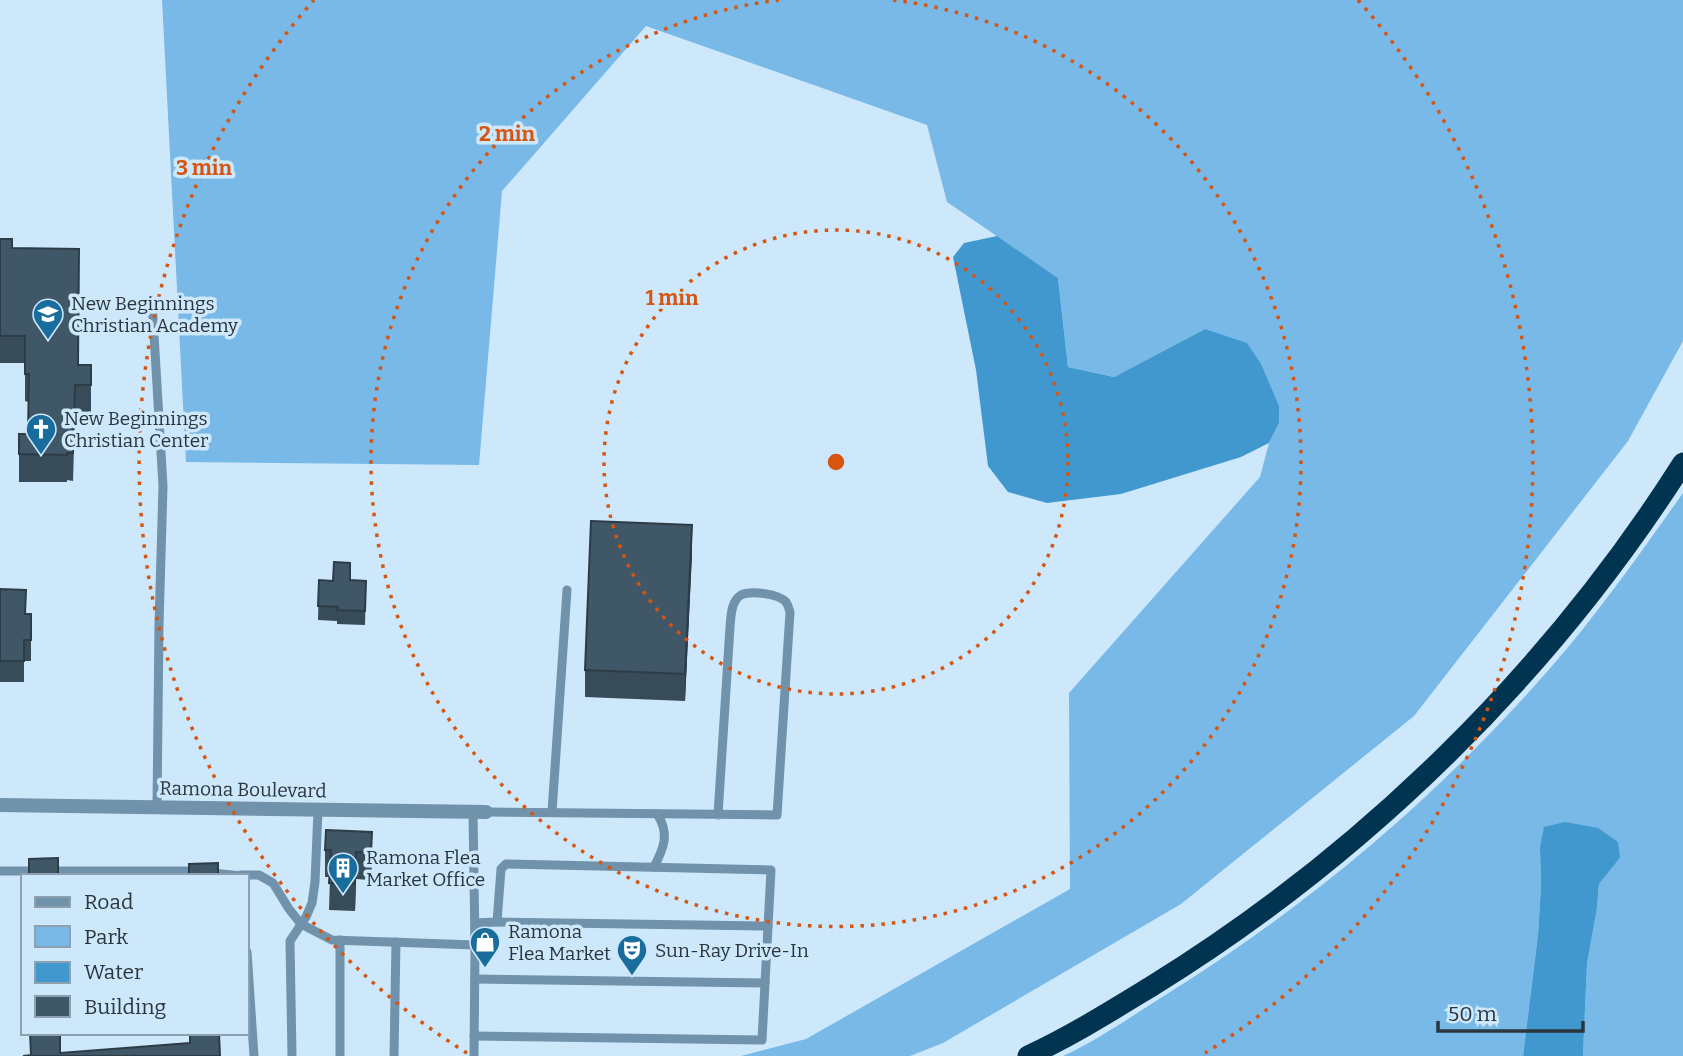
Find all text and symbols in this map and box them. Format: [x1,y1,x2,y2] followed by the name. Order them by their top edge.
[479,121,535,147] text: 2 min
[176,155,233,181] text: 3 min
[645,285,699,311] text: 1 min
[71,292,239,337] place label: New Beginnings Christian Academy
[31,297,65,341] school or university icon: New Beginnings Christian Academy
[64,407,209,452] place label: New Beginnings Christian Center
[24,412,58,456] church icon: New Beginnings Christian Center
[824,450,848,474] centre of rings
[159,777,327,802] street label: Ramona Boulevard
[366,846,485,891] place label: Ramona Flea Market Office
[326,851,360,895] building icon: Ramona Flea Market Office
[21,874,248,1035] legend
[84,889,133,915] text: Road
[508,920,611,965] place label: Ramona Flea Market
[84,924,128,950] text: Park
[468,925,502,969] shop icon: Ramona Flea Market
[615,933,649,977] theatre icon: Sun-Ray Drive-In
[655,939,809,962] place label: Sun-Ray Drive-In
[84,959,143,985] text: Water
[1438,990,1583,1034] scale bar
[84,994,167,1020] text: Building
[1448,1001,1497,1027] text: 50 m

